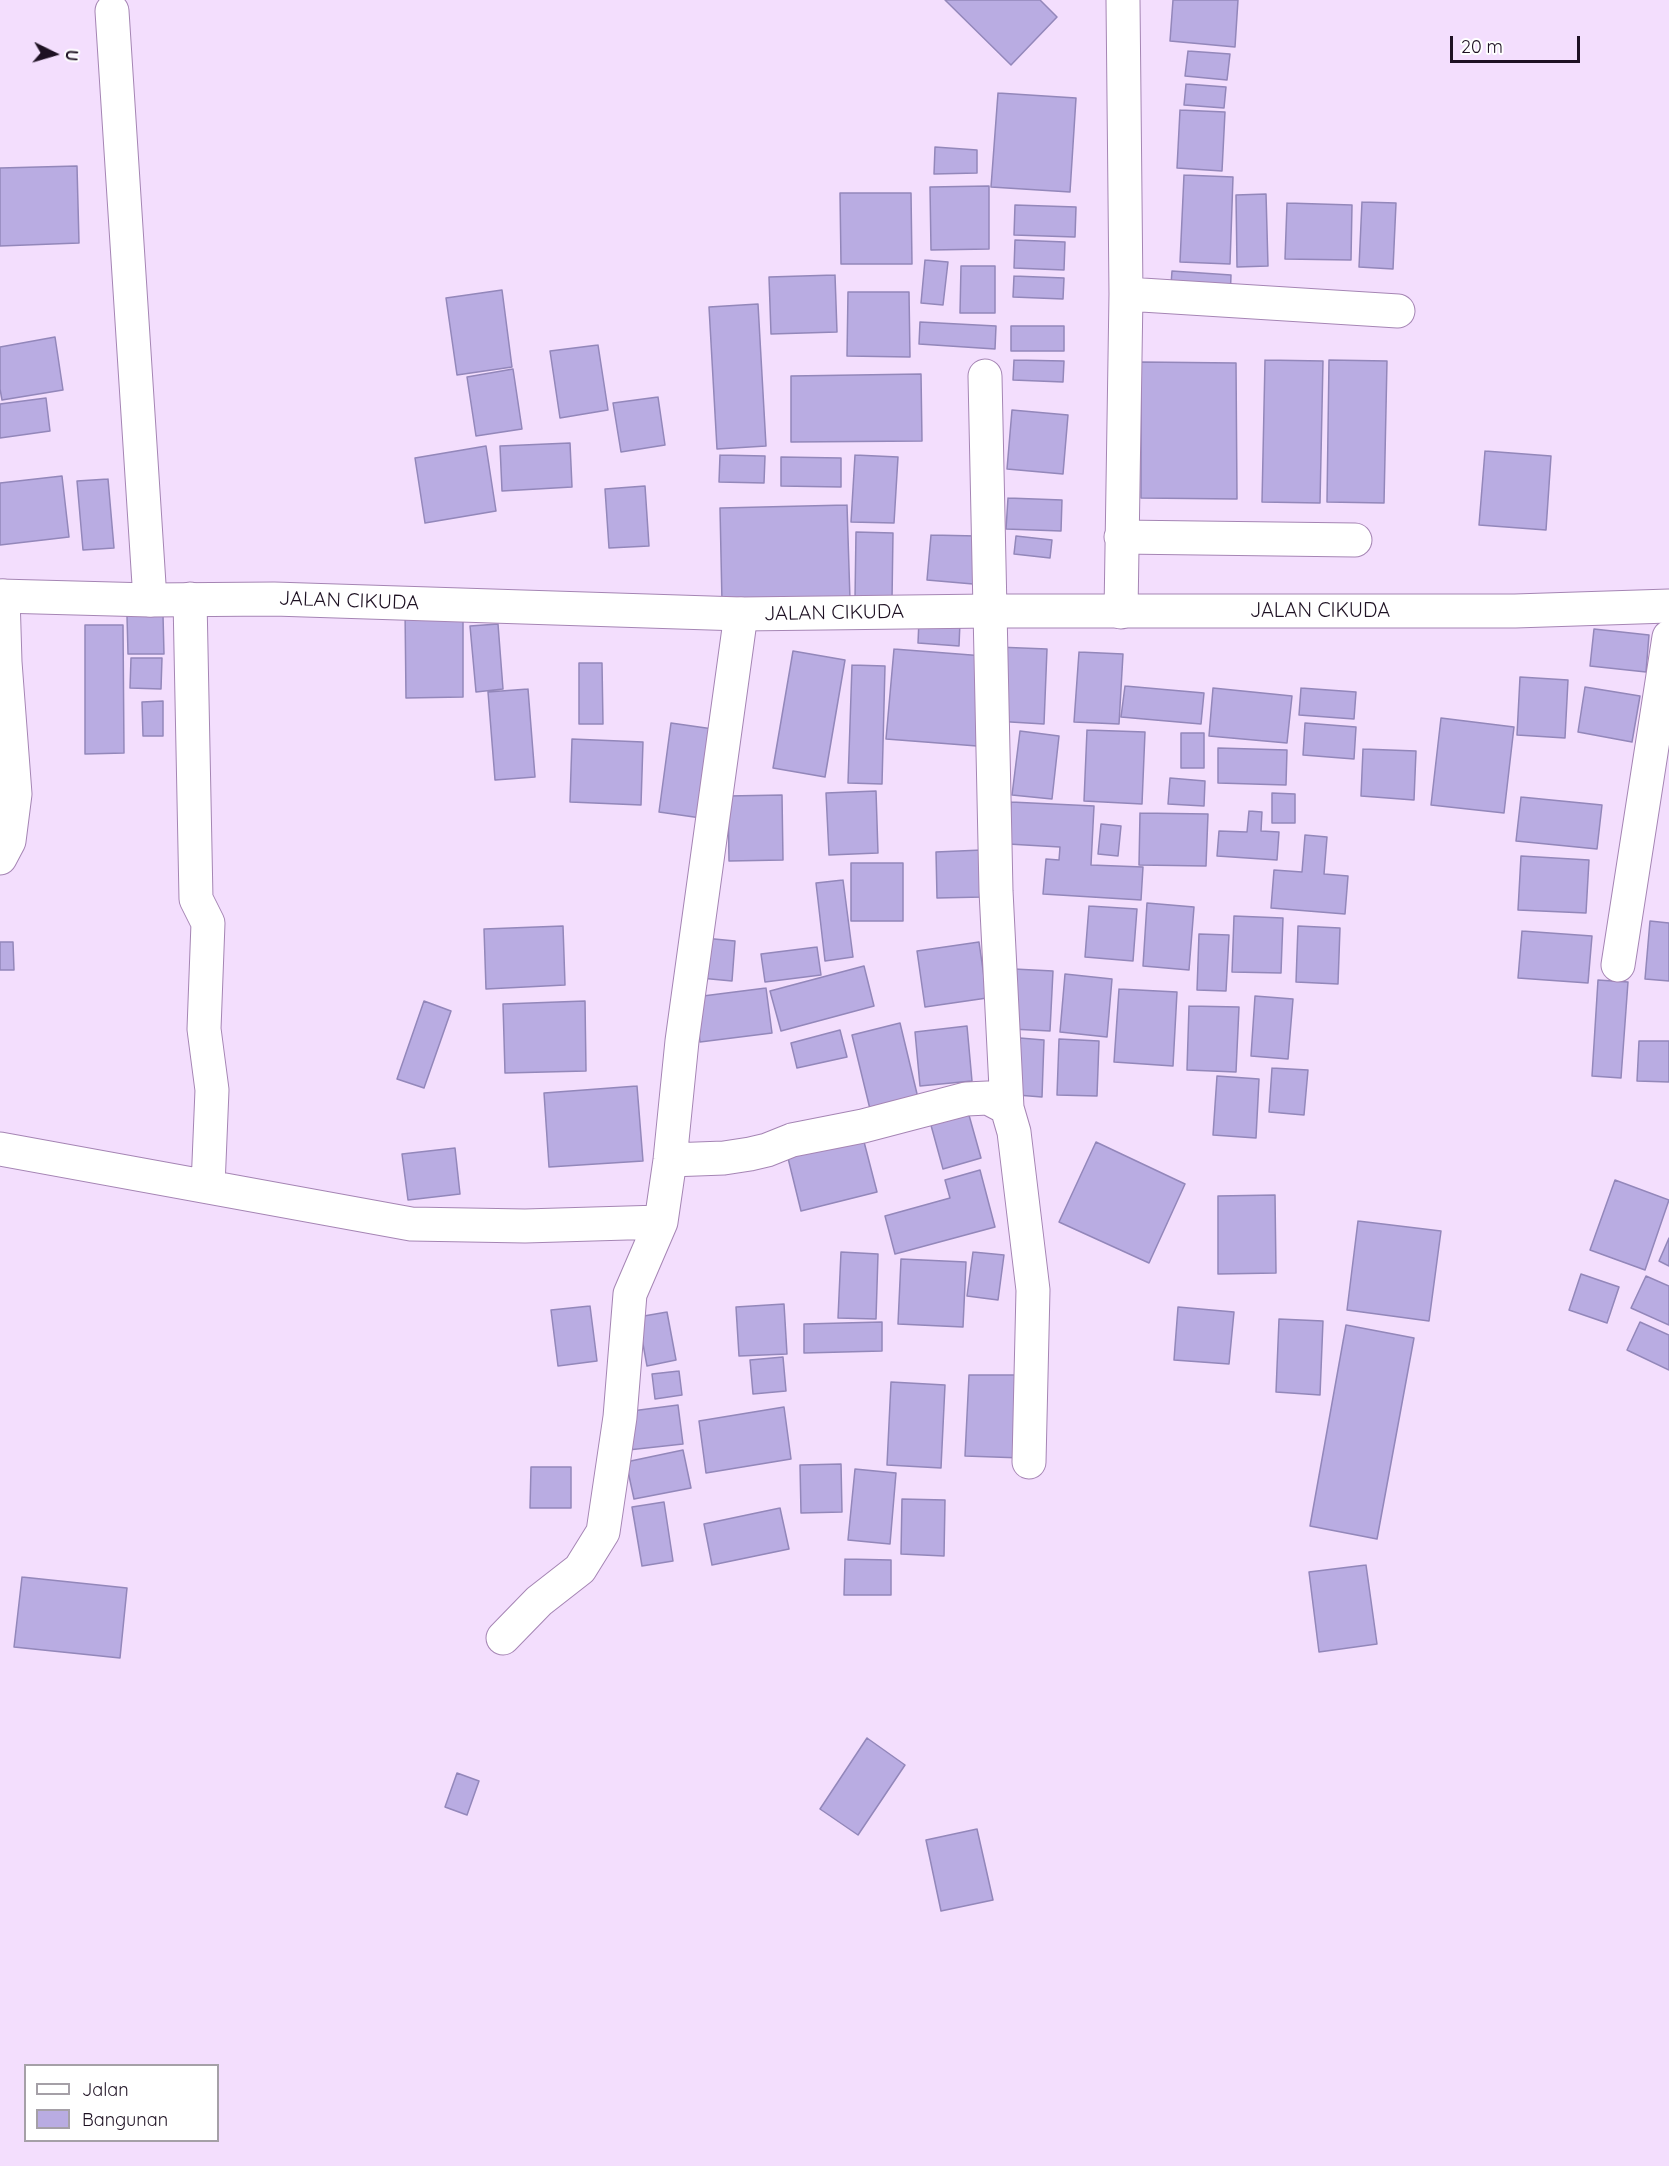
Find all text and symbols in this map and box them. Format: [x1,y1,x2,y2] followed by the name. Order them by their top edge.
[24,24,84,84] north arrow
[1453,24,1584,62] scale bar
[1461,35,1503,58] text: 20 m
[61,49,82,62] text: U
[278,587,420,615] street label: JALAN CIKUDA
[1250,599,1390,623] street label: JALAN CIKUDA
[764,600,904,626] street label: JALAN CIKUDA
[24,2064,219,2142] legend
[82,2078,129,2101] text: Jalan
[82,2108,168,2131] text: Bangunan

